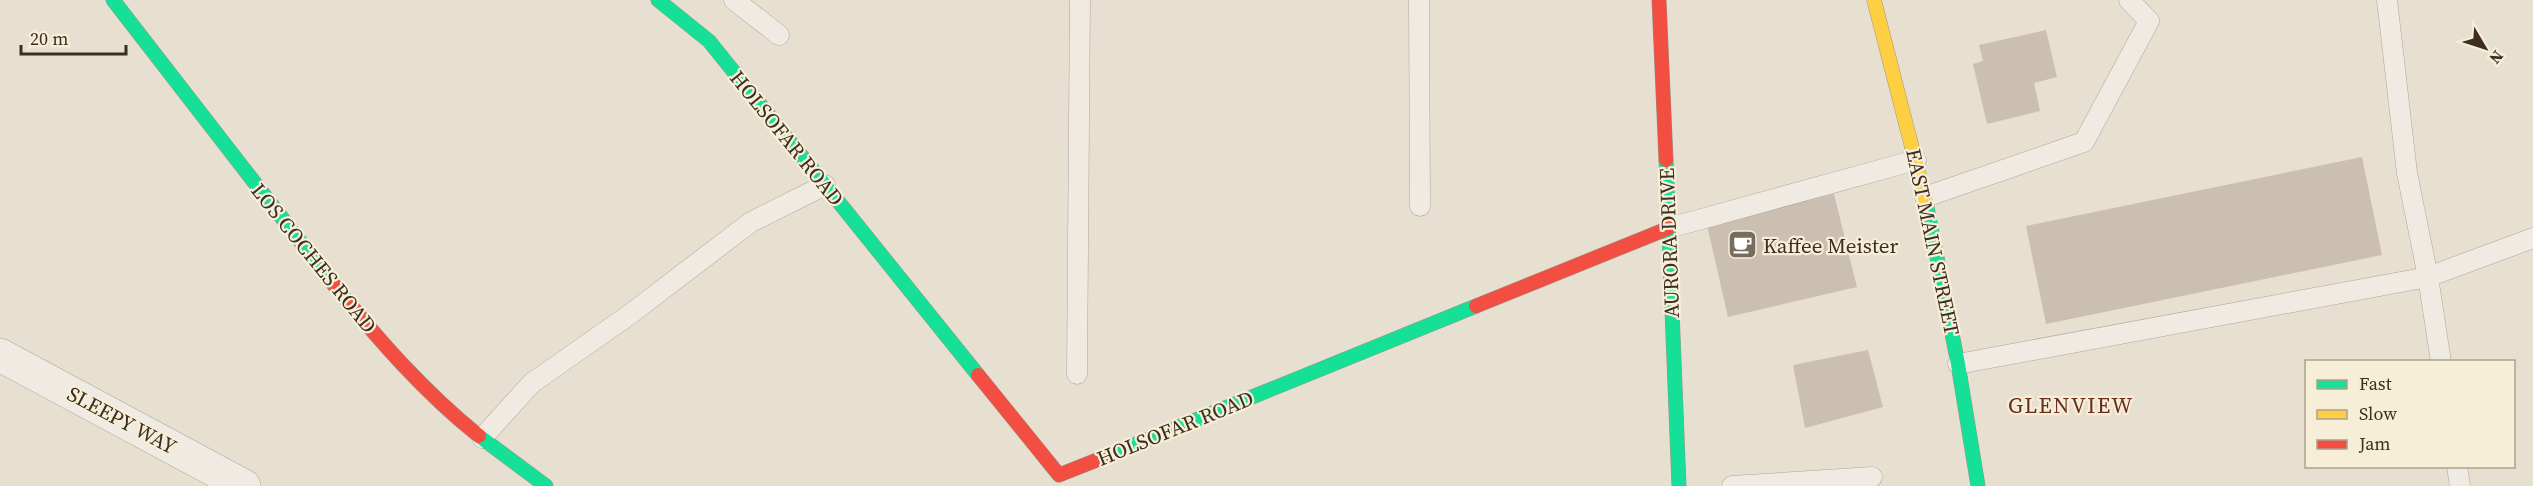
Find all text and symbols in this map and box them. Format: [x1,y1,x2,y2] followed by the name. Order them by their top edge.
[21,18,126,56] scale bar
[2455,18,2515,78] north arrow
[30,26,68,51] text: 20 m
[2484,46,2509,69] text: N
[723,64,851,212] street label: HOLSOFAR ROAD
[1899,146,1967,338] street label: EAST MAIN STREET
[1652,167,1686,319] street label: AURORA DRIVE
[245,177,383,339] street label: LOS COCHES ROAD
[1726,229,1758,261] cafe icon: Kaffee Meister
[1763,231,1898,260] place label: Kaffee Meister
[2305,360,2515,468] legend
[2359,371,2392,396] text: Fast
[62,379,182,461] street label: SLEEPY WAY
[1092,383,1258,473] street label: HOLSOFAR ROAD
[2008,390,2134,420] district label: GLENVIEW
[2359,401,2397,426] text: Slow
[2358,431,2391,456] text: Jam

